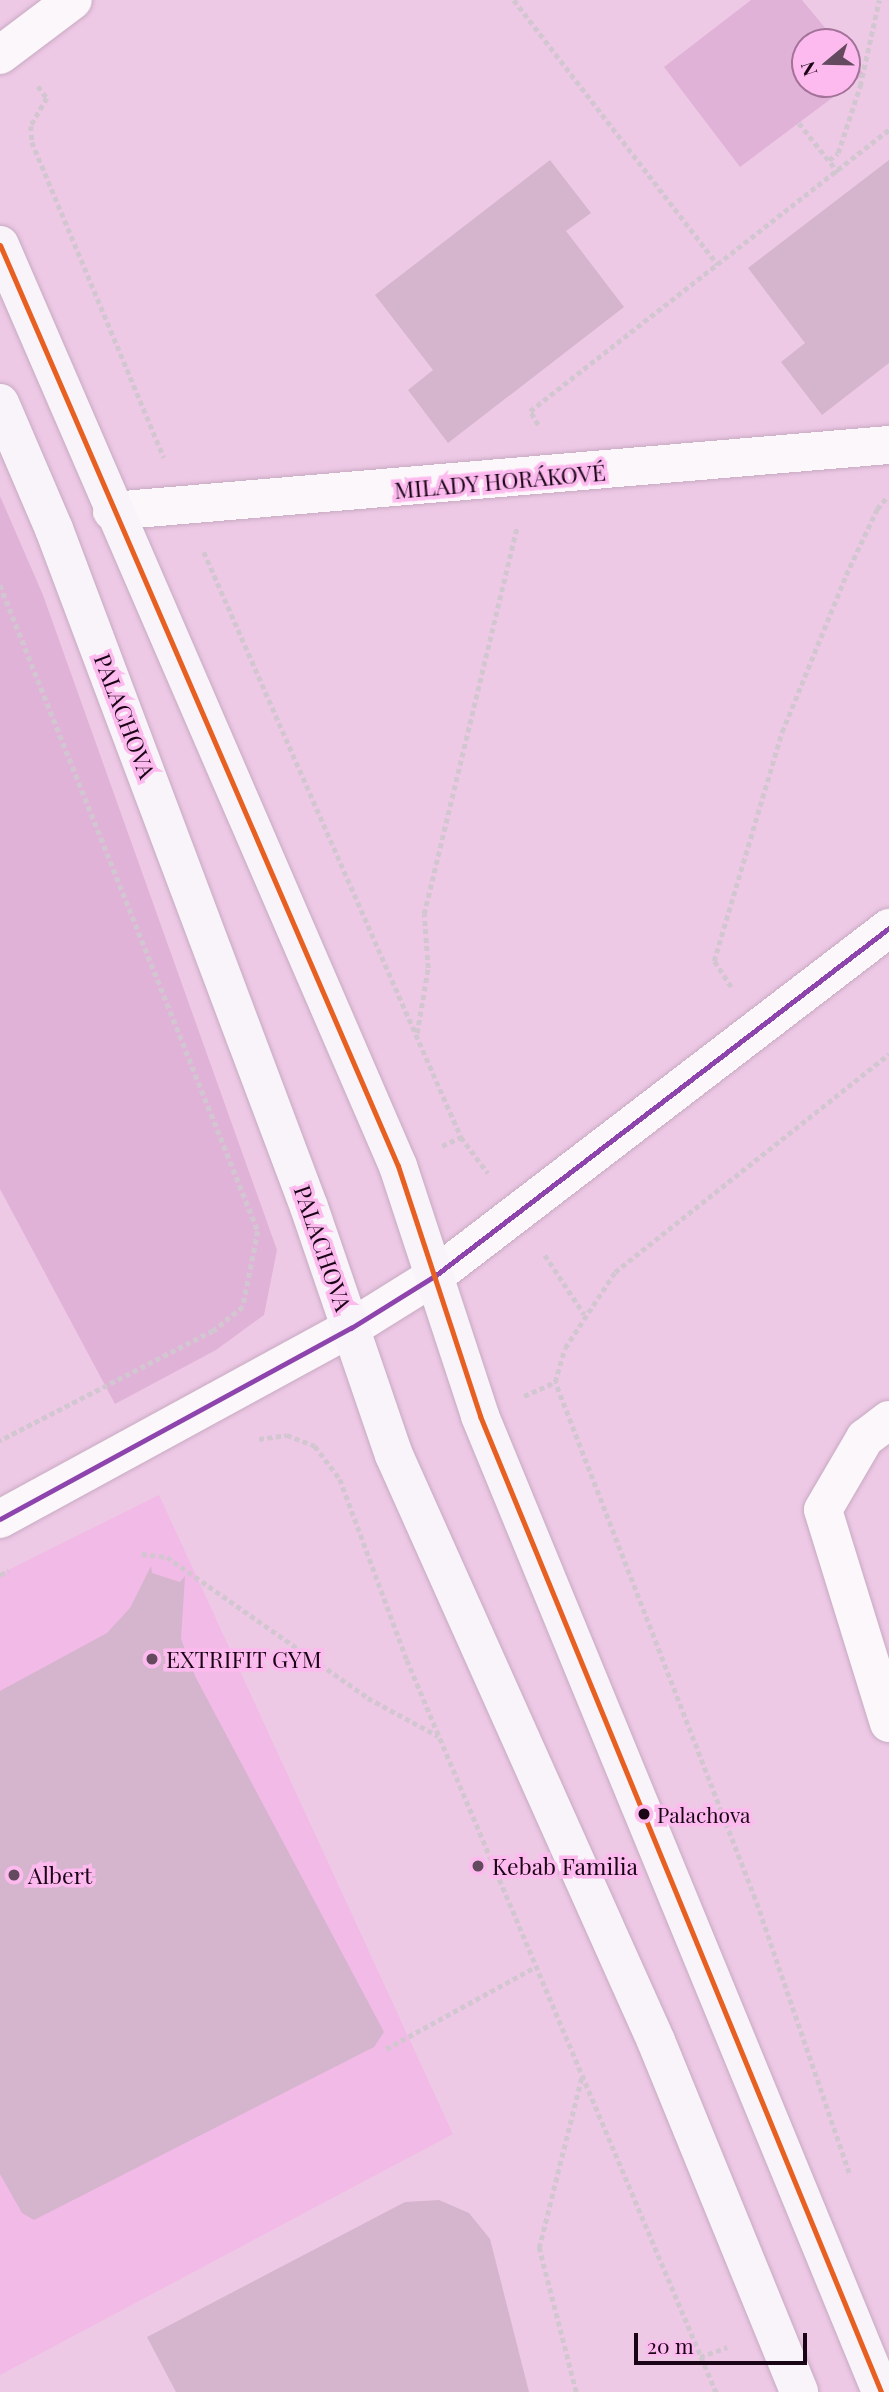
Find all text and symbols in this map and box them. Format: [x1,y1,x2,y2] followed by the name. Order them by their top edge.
[791,28,861,98] north arrow
[794,58,823,80] text: N
[393,458,607,504] street label: MILADY HORÁKOVÉ
[89,650,161,782] street label: PALACHOVA
[289,1181,357,1315] street label: PALACHOVA
[166,1645,322,1673] place label: EXTRIFIT GYM
[144,1651,160,1667] marker: EXTRIFIT GYM
[657,1801,751,1827] place label: Palachova
[637,1807,651,1821] marker: Palachova
[492,1852,638,1880] place label: Kebab Familia
[470,1858,486,1874] marker: Kebab Familia
[28,1861,92,1889] place label: Albert
[6,1867,22,1883] marker: Albert
[637,2318,810,2362] scale bar
[647,2331,694,2359] text: 20 m

